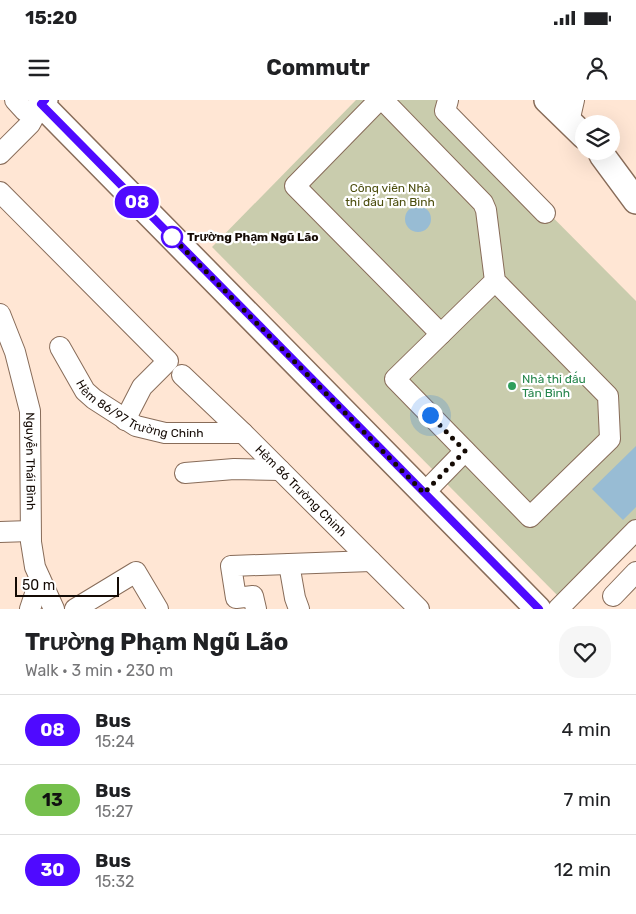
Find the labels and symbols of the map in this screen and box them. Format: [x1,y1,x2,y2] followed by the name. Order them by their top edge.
[345,181,435,209] park label: Công viên Nhà thi đấu Tân Bình
[114,186,160,218] line badge: 08
[161,226,183,248] marker: Trường Phạm Ngũ Lão
[187,230,319,244] place label: Trường Phạm Ngũ Lão
[522,371,586,400] place label: Nhà thi đấu Tân Bình
[73,377,204,440] street label: Hẻm 86/97 Trường Chinh
[506,380,518,392] marker: Nhà thi đấu Tân Bình
[418,403,443,428] your location
[23,412,38,510] street label: Nguyễn Thái Bình
[252,442,349,539] street label: Hẻm 86 Trường Chinh
[15,574,119,597] scale bar

